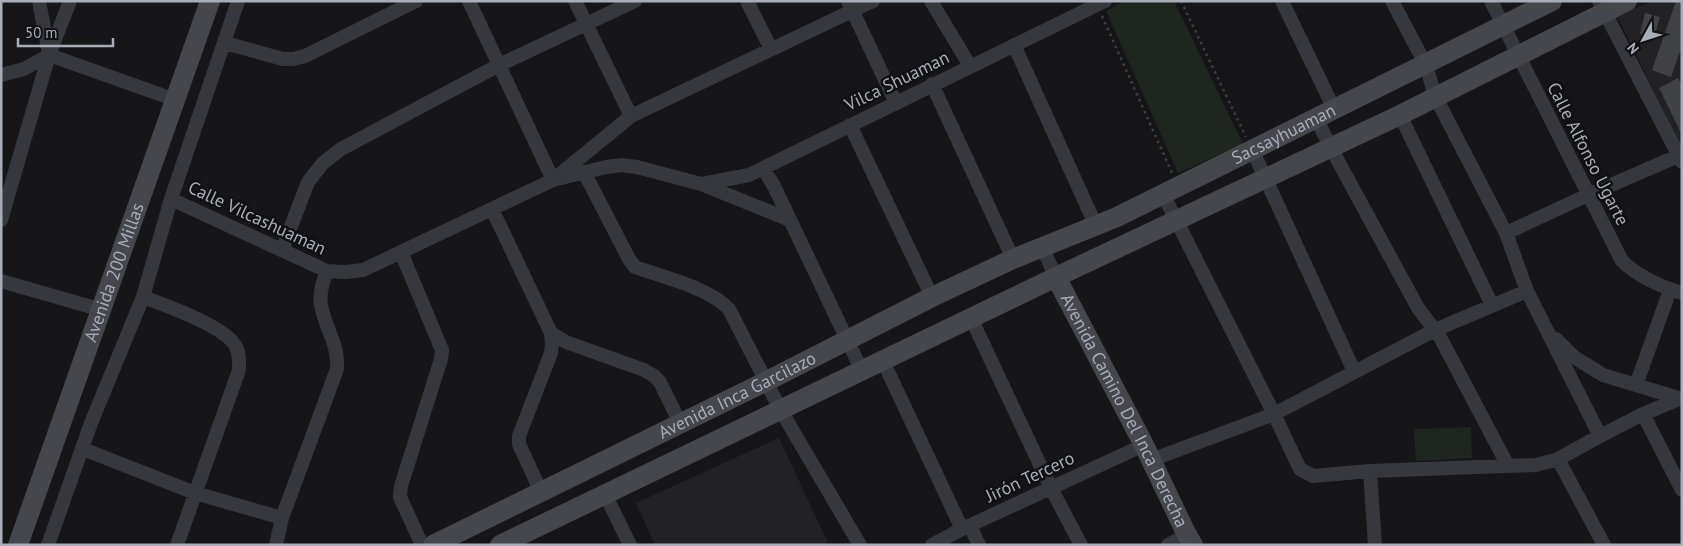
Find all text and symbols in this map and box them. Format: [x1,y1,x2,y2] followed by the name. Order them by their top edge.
[18,15,112,47] scale bar
[1618,15,1668,65] north arrow
[25,23,58,42] text: 50 m
[1623,39,1643,58] text: N
[840,45,953,116] street label: Vilca Shuaman
[1542,78,1634,229] street label: Calle Alfonso Ugarte
[1228,98,1339,169] street label: Sacsayhuaman
[185,176,330,260] street label: Calle Vilcashuaman
[79,200,149,345] street label: Avenida 200 Millas
[1056,289,1194,531] street label: Avenida Camino Del Inca Derecha
[654,346,820,444] street label: Avenida Inca Garcilazo
[981,446,1078,508] street label: Jirón Tercero

